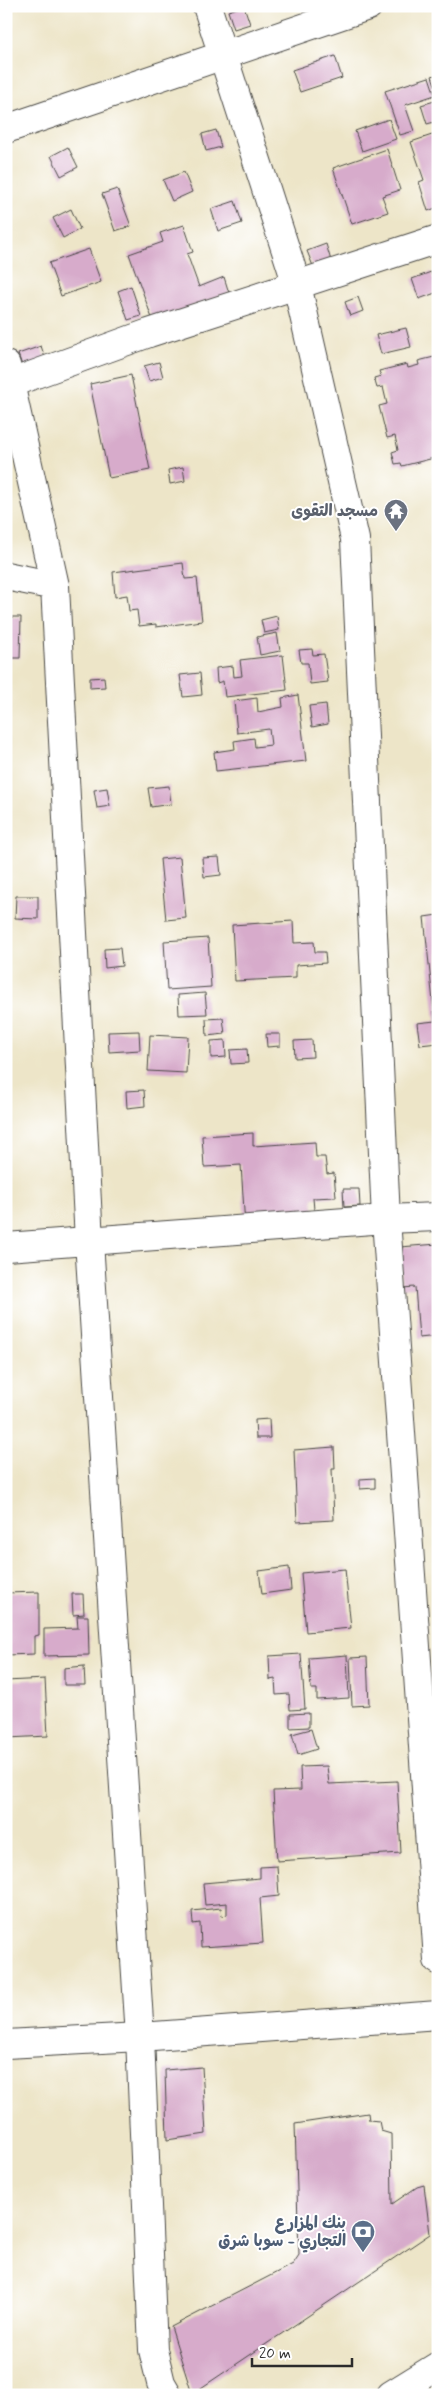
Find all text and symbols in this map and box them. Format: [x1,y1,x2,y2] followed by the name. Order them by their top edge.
[383,498,409,532] temple icon: مسجد التقوى
[291,501,378,522] place label: مسجد التقوى
[218,2213,346,2253] place label: بنك المزارع التجاري - سوبا شرق
[350,2219,376,2253] bank icon: بنك المزارع التجاري - سوبا شرق
[252,2336,352,2368] scale bar
[259,2344,291,2364] text: 20 m

